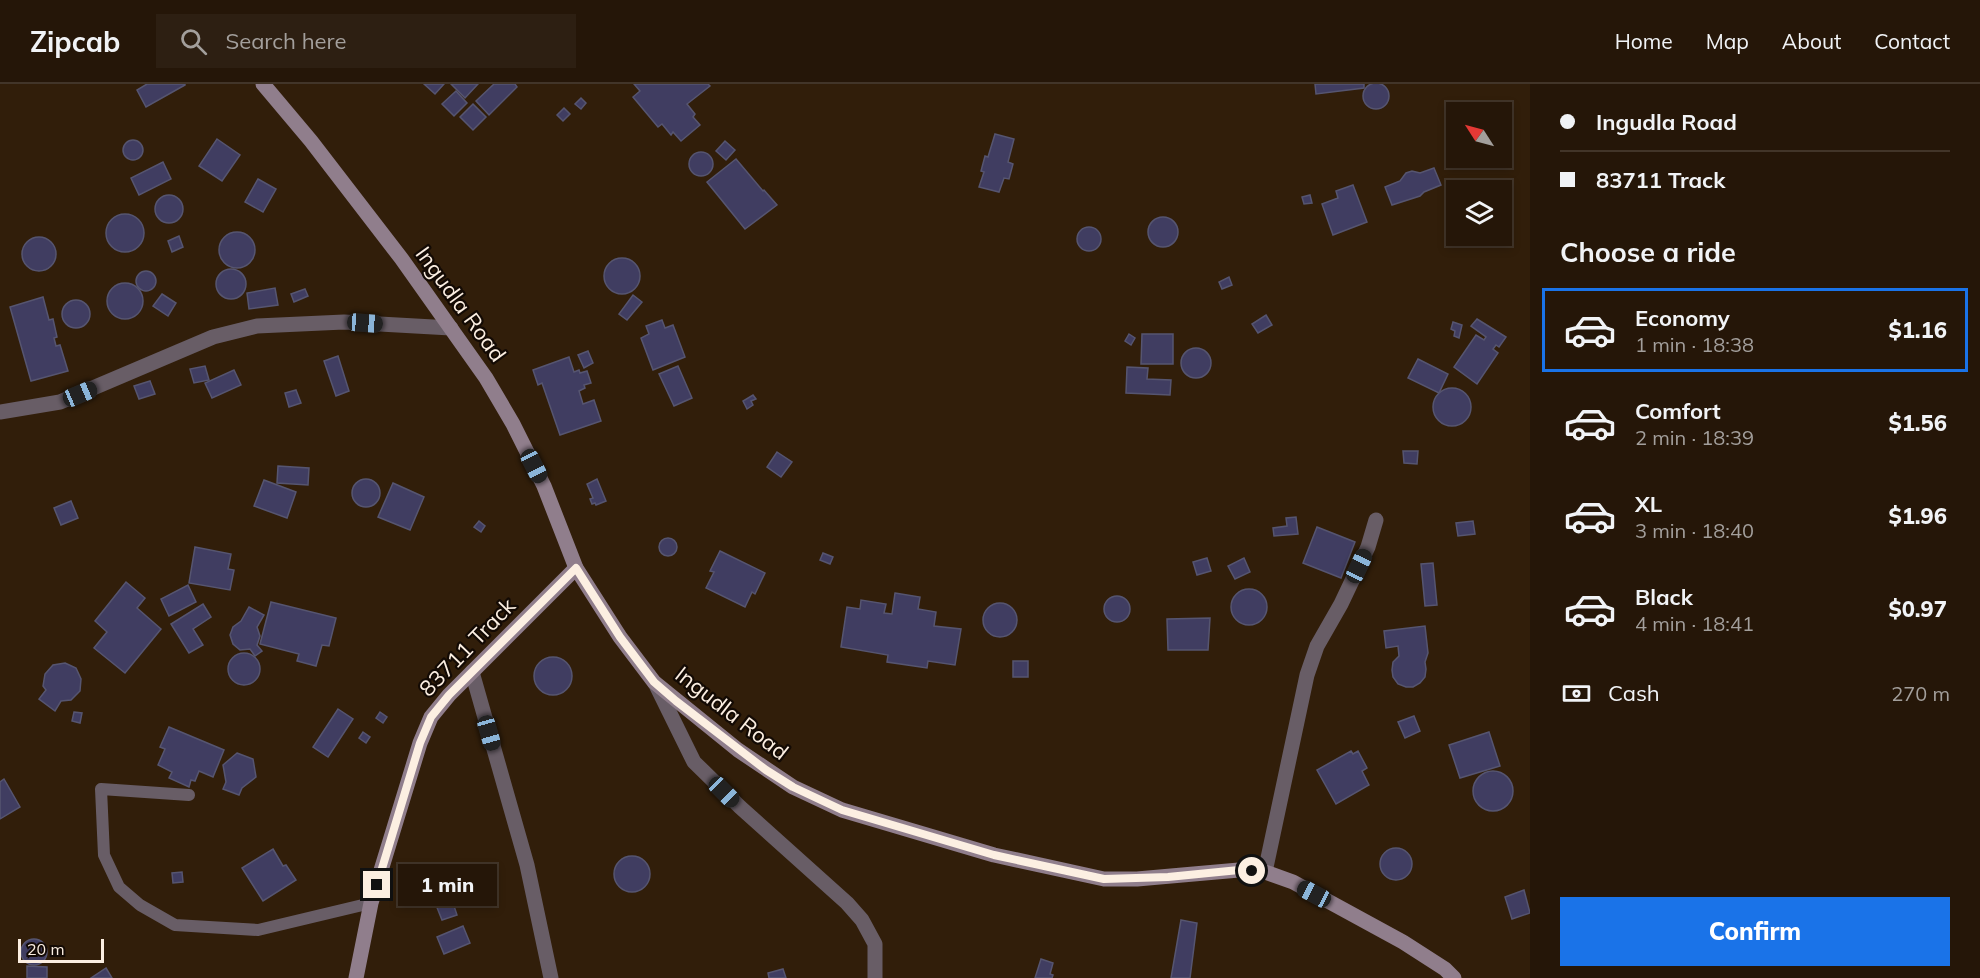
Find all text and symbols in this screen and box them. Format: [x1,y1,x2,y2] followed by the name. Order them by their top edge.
[156,14,576,68] search box
[30,24,120,59] text: Zipcab
[177,25,210,58] icon: search
[225,27,346,55] text: Search here
[1615,28,1673,54] text: Home
[1706,28,1749,54] text: Map
[1782,28,1841,54] text: About
[1874,28,1950,54] text: Contact
[1446,102,1512,168] north arrow
[1446,102,1512,246] map controls
[1596,108,1737,136] text: Ingudla Road
[1596,166,1725,194] text: 83711 Track
[1446,180,1512,246] button: layers
[1560,235,1736,269] text: Choose a ride
[410,241,512,367] street label: Ingudla Road
[1563,303,1617,357] icon: car
[1635,304,1730,332] text: Economy
[346,313,384,333] car
[1888,316,1947,344] text: $1.16
[1635,332,1754,357] text: 1 min · 18:38
[60,379,100,409] car
[1563,396,1617,450] icon: car
[1635,397,1721,425] text: Comfort
[1888,409,1947,437] text: $1.56
[1635,425,1754,450] text: 2 min · 18:39
[518,446,550,486] car
[1563,489,1617,543] icon: car
[1635,490,1662,518] text: XL
[1888,502,1947,530] text: $1.96
[1635,518,1754,543] text: 3 min · 18:40
[1343,546,1375,586] car
[1563,582,1617,636] icon: car
[1635,583,1693,611] text: Black
[413,591,522,702] street label: 83711 Track
[1888,595,1947,623] text: $0.97
[1635,611,1754,636] text: 4 min · 18:41
[670,660,794,766] street label: Ingudla Road
[1560,677,1593,710] icon: cash
[1608,679,1660,707] text: Cash
[1891,681,1950,706] text: 270 m
[475,713,503,753] car
[705,773,743,811] car
[1238,857,1265,884] route start
[398,864,497,906] callout: 1 min
[363,871,390,898] route end
[421,872,474,897] text: 1 min
[1294,878,1334,910] car
[1560,897,1950,966] button: Confirm
[18,936,104,964] scale bar
[27,939,64,959] text: 20 m

